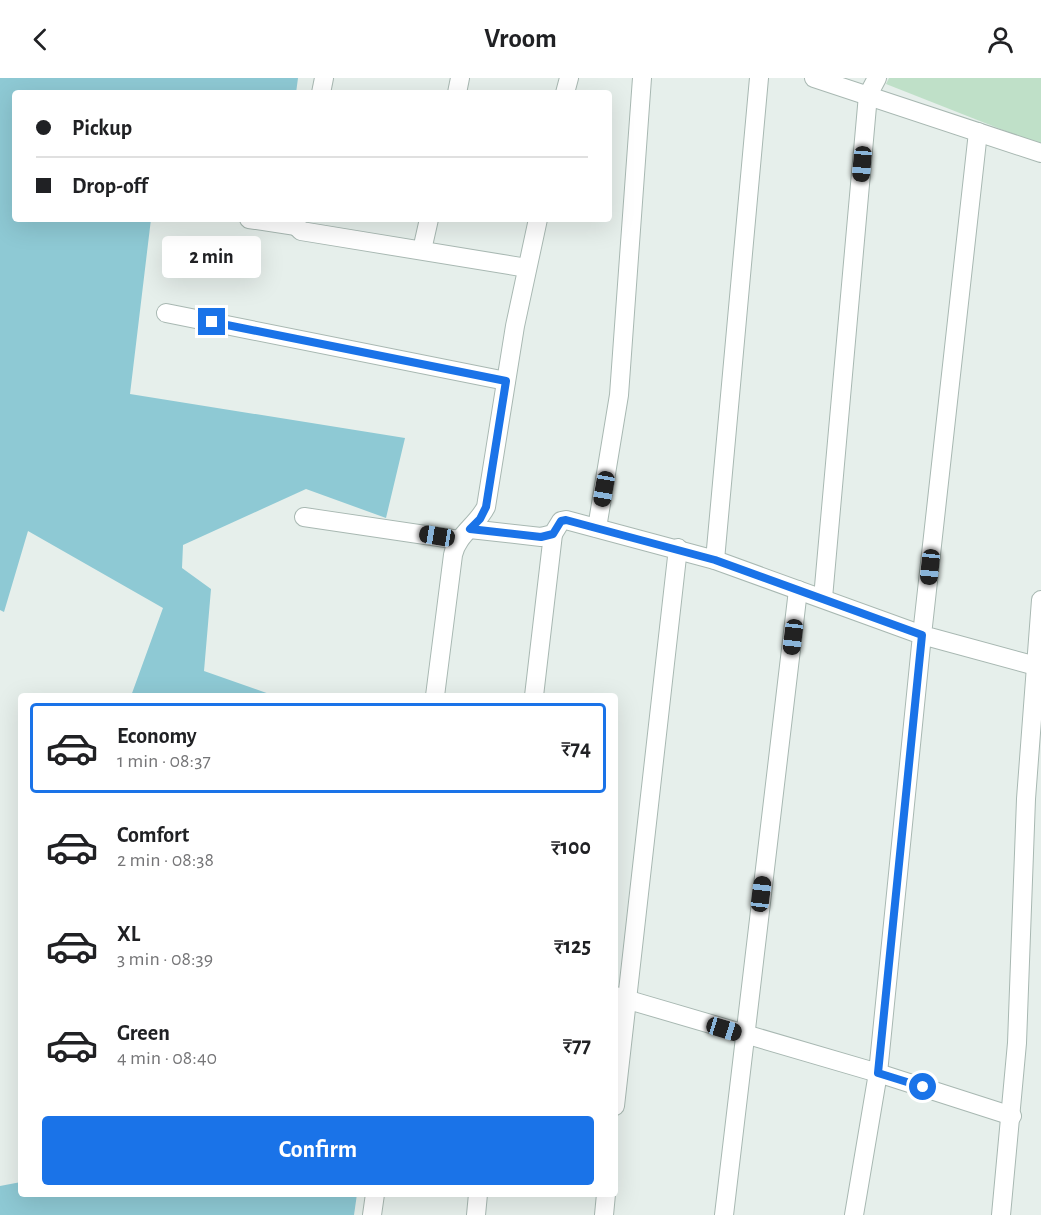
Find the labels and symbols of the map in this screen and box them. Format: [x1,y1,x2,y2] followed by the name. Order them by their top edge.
[851,145,873,183] car
[162,235,262,277] callout: 2 min
[198,308,225,335] route end
[592,470,616,508] car
[418,524,456,548] car
[919,548,941,586] car
[782,618,804,656] car
[750,875,772,913] car
[704,1015,744,1043] car
[909,1073,936,1100] route start

